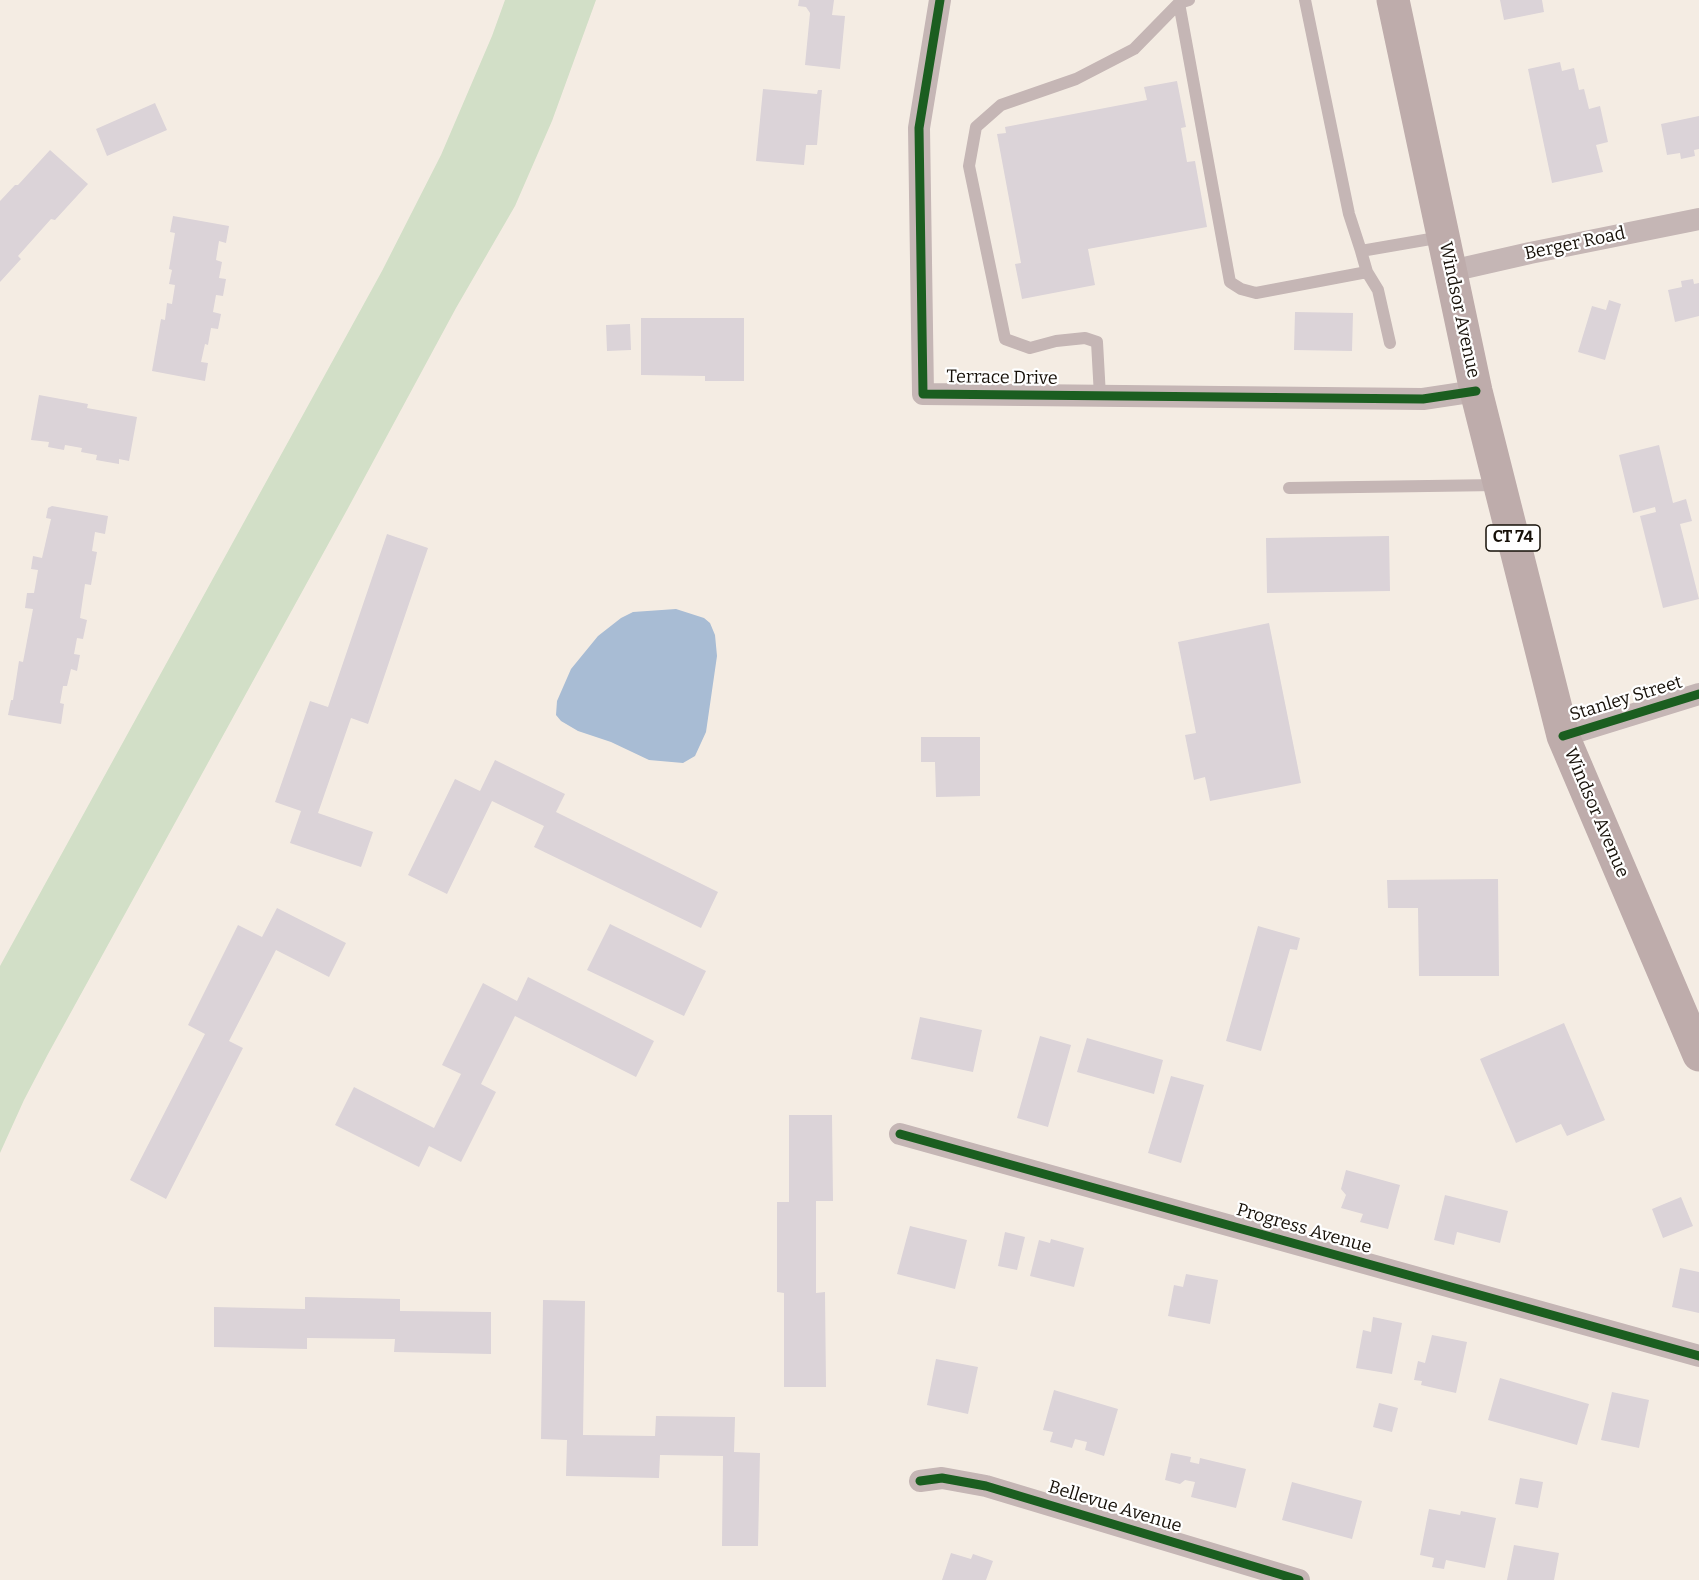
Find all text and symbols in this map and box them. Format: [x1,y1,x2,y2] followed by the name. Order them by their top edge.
[1523,223,1627,265] street label: Berger Road
[1434,240,1484,380] street label: Windsor Avenue
[946,366,1058,390] street label: Terrace Drive
[1486,525,1540,551] road number: CT 74
[1567,672,1685,726] street label: Stanley Street
[1559,745,1633,881] street label: Windsor Avenue
[1234,1199,1374,1259] street label: Progress Avenue
[1046,1476,1184,1538] street label: Bellevue Avenue

